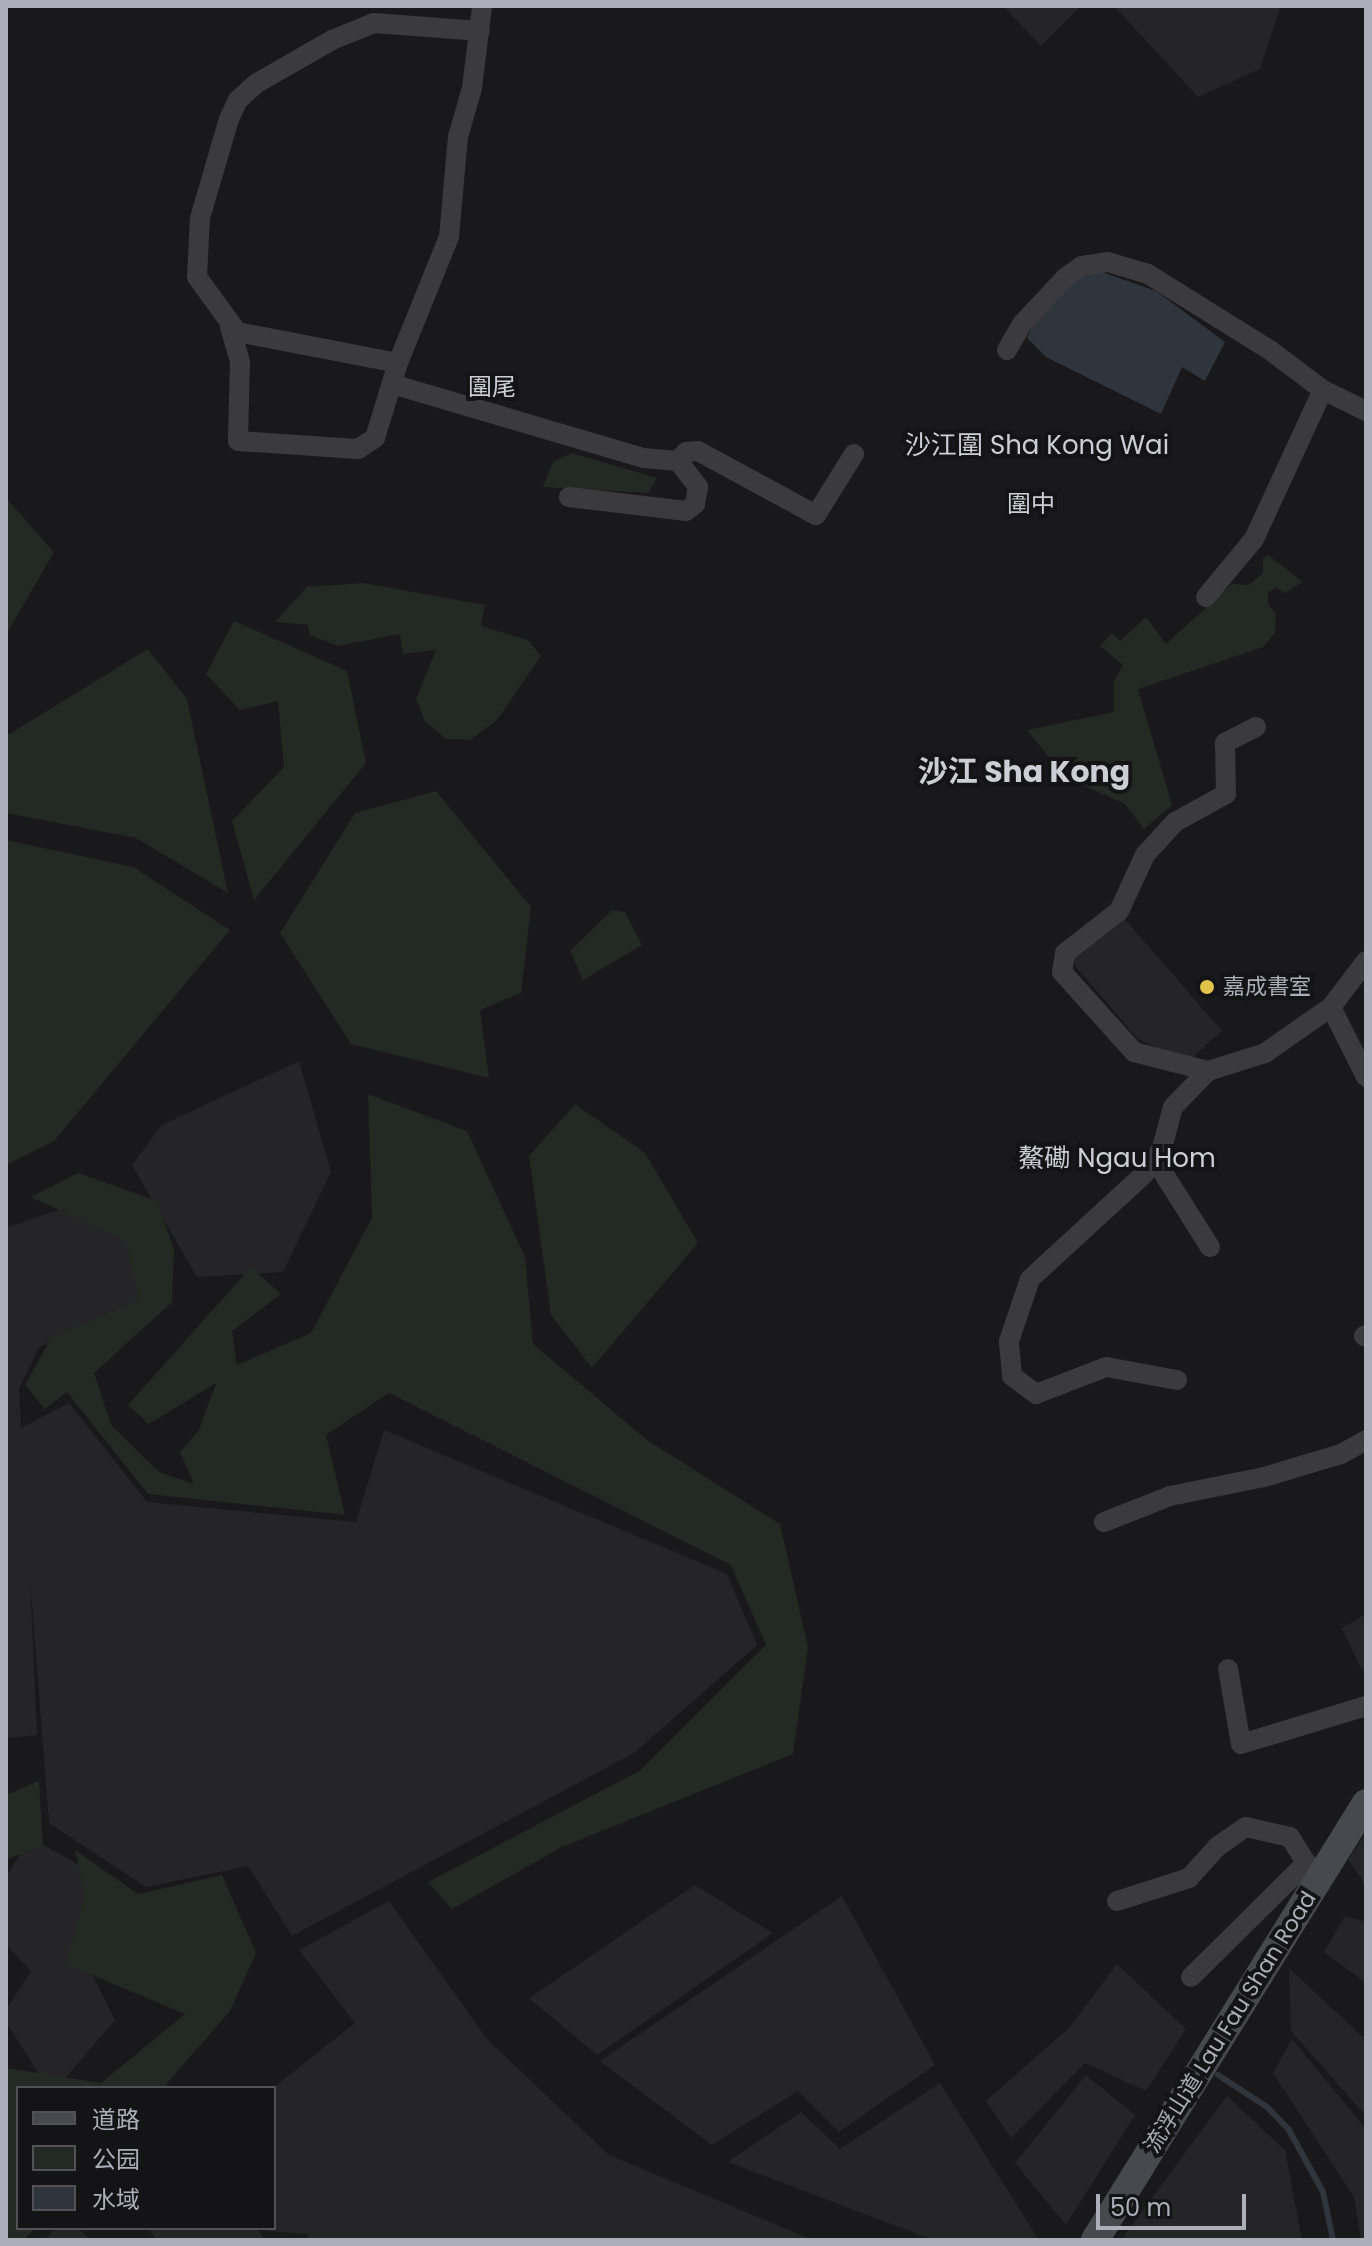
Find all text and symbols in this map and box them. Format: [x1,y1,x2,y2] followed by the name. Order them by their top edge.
[468,373,516,401] district label: 圍尾
[905,430,1169,462] district label: 沙江圍 Sha Kong Wai
[1007,490,1055,518] district label: 圍中
[918,754,1130,790] district label: 沙江 Sha Kong
[1223,974,1311,1000] place label: 嘉成書室
[1198,978,1216,996] marker: 嘉成書室
[1018,1143,1216,1175] district label: 鰲磡 Ngau Hom
[1138,1886,1322,2158] street label: 流浮山道 Lau Fau Shan Road
[16,2086,276,2230] legend
[92,2103,140,2136] text: 道路
[92,2143,140,2176] text: 公园
[1100,2178,1250,2228] scale bar
[92,2183,140,2216] text: 水域
[1110,2191,1171,2224] text: 50 m

